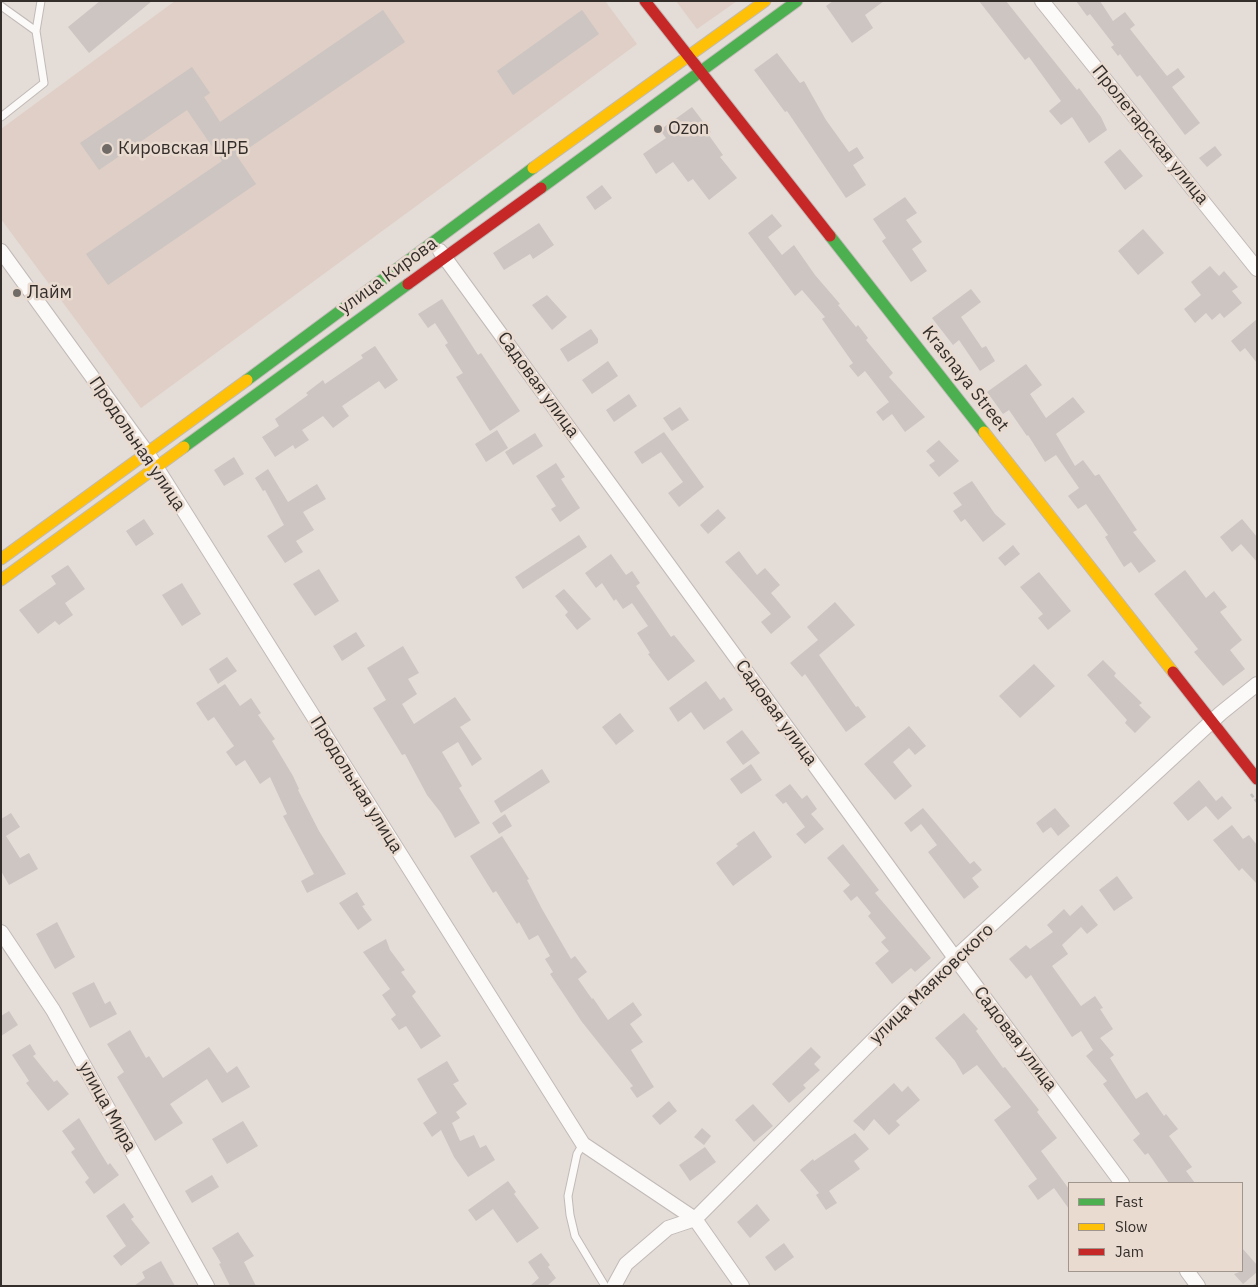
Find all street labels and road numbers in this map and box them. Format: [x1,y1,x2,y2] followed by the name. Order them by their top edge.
[1087,61,1213,209] street label: Пролетарская улица
[335,233,441,319] street label: улица Кирова
[917,322,1013,436] street label: Krasnaya Street
[492,328,584,442] street label: Садовая улица
[84,373,190,515] street label: Продольная улица
[730,656,822,770] street label: Садовая улица
[305,713,407,857] street label: Продольная улица
[866,919,998,1049] street label: улица Маяковского
[969,982,1061,1096] street label: Садовая улица
[73,1058,141,1156] street label: улица Мира

